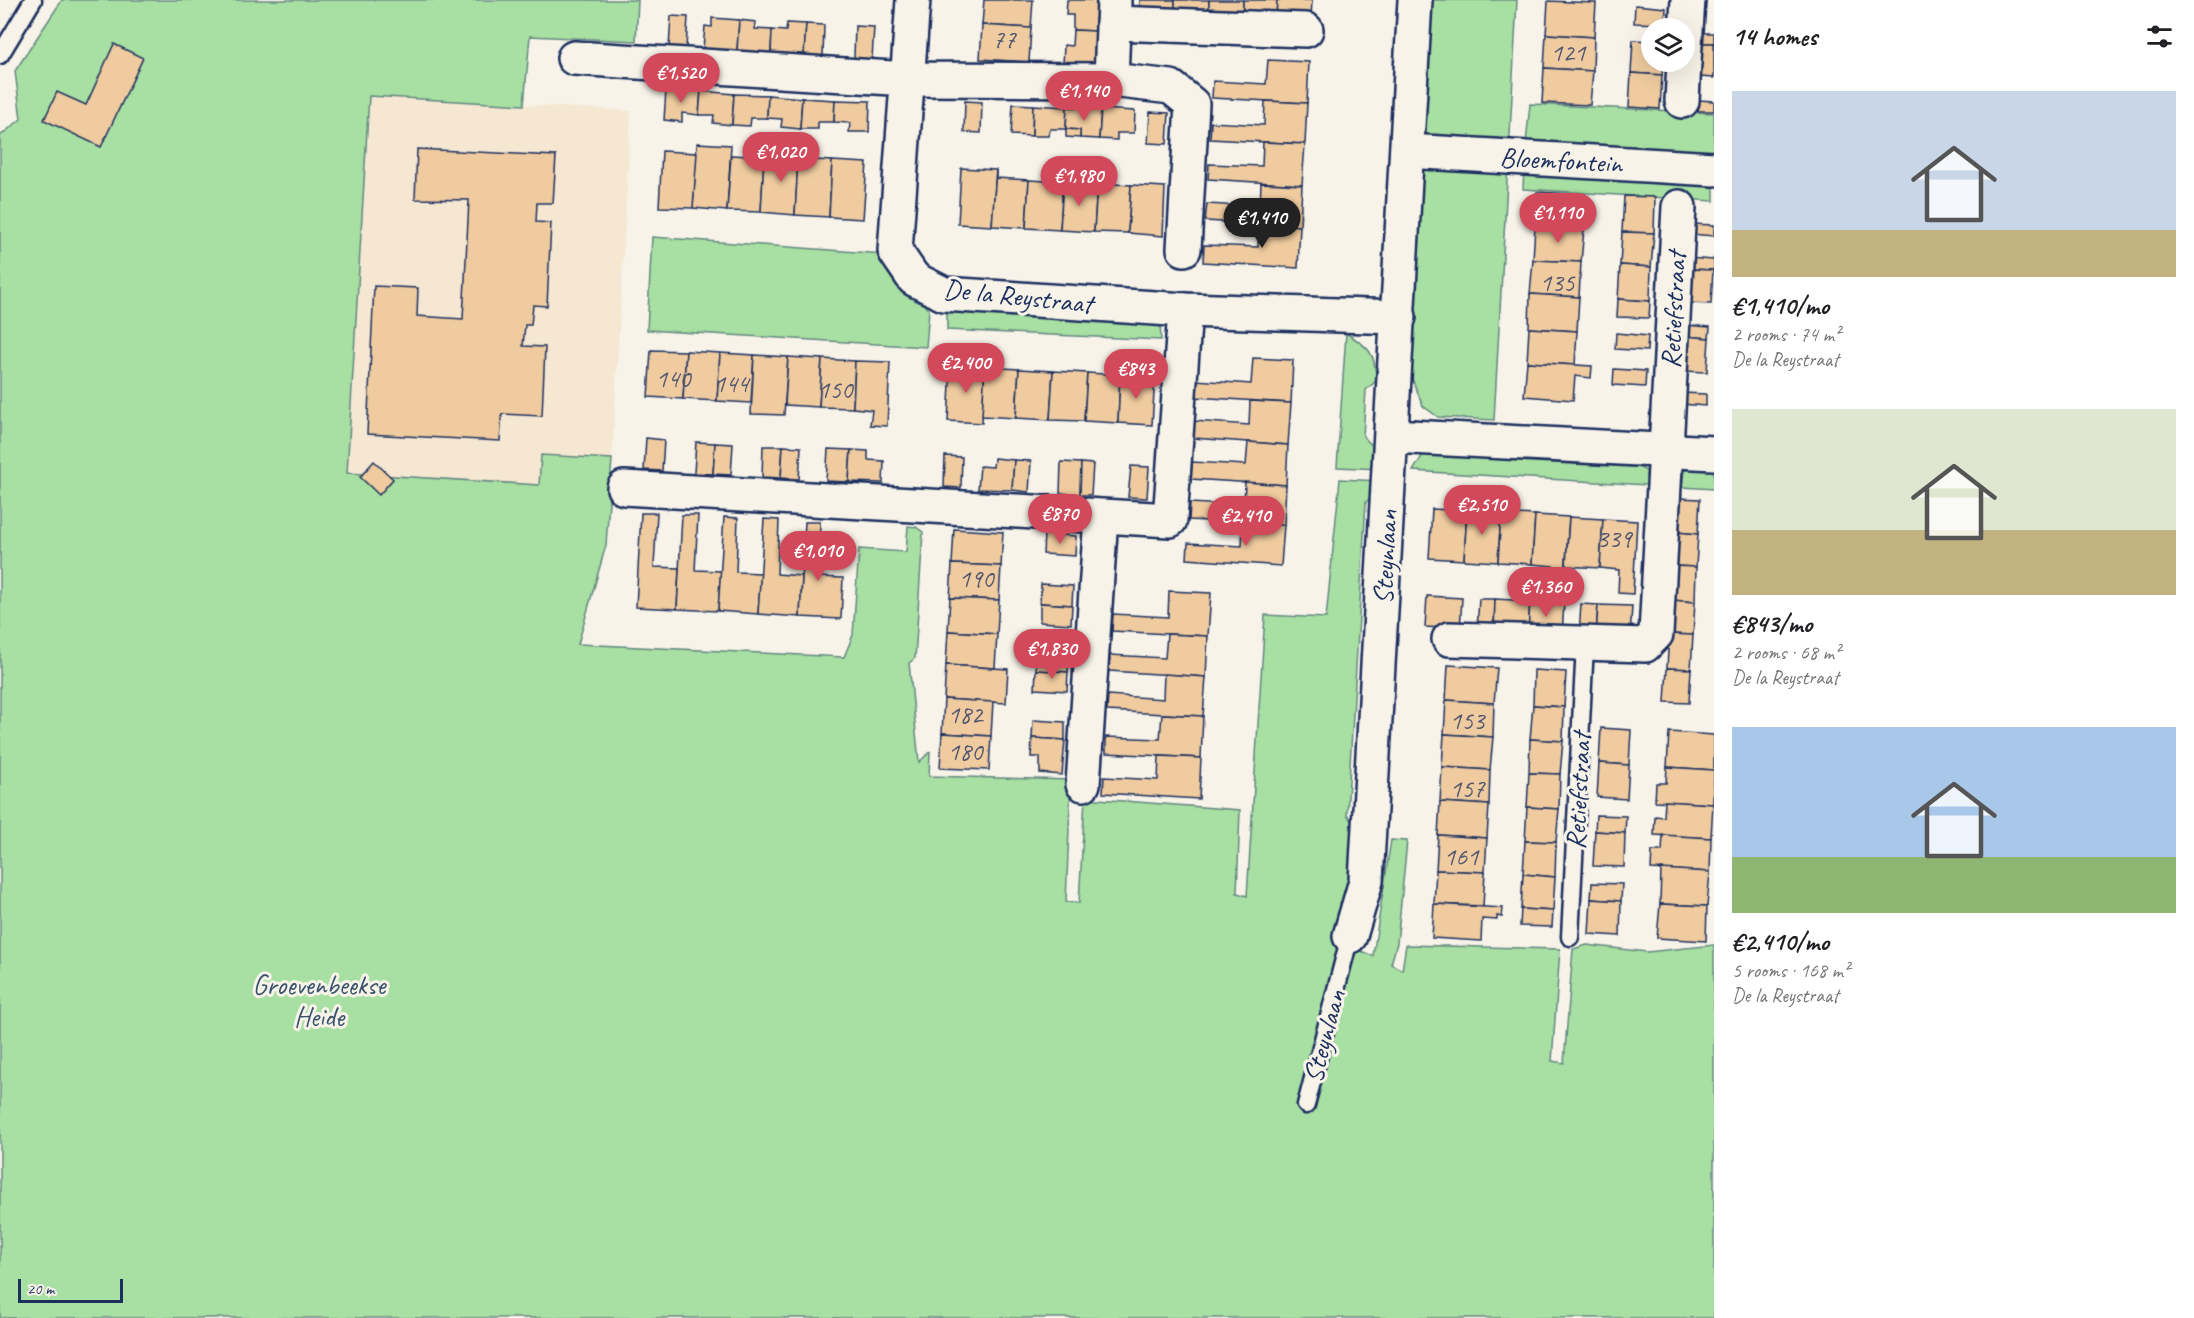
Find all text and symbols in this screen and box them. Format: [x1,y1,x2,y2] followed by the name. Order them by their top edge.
[1641,18,1695,72] map controls
[1641,18,1695,72] button: layers
[1732,20,1817,53] text: 14 homes
[2143,20,2176,53] icon: filters
[992,23,1017,56] house number: 77
[1550,36,1587,69] house number: 121
[632,53,730,104] pin: €1,520
[657,60,705,85] text: €1,520
[1035,71,1133,122] pin: €1,140
[1060,78,1108,103] text: €1,140
[1900,130,2008,238] icon: home
[732,132,830,183] pin: €1,020
[757,139,805,164] text: €1,020
[1499,139,1624,181] street label: Bloemfontein
[1030,156,1128,207] pin: €1,980
[1055,163,1103,188] text: €1,980
[1509,193,1607,244] pin: €1,110
[1213,198,1311,249] pin: €1,410
[1534,200,1582,225] text: €1,110
[1238,205,1286,230] text: €1,410
[1652,247,1694,369] street label: Retiefstraat
[1539,266,1576,299] house number: 135
[942,271,1098,322] street label: De la Reystraat
[1732,289,1829,322] text: €1,410/mo
[1732,322,1840,347] text: 2 rooms · 74 m²
[917,343,1015,394] pin: €2,400
[1732,347,1839,372] text: De la Reystraat
[1100,349,1172,400] pin: €843
[942,350,990,375] text: €2,400
[1118,356,1154,381] text: €843
[655,362,693,395] house number: 140
[713,367,751,400] house number: 144
[817,373,855,406] house number: 150
[1900,448,2008,556] icon: home
[1433,485,1531,536] pin: €2,510
[1458,492,1506,517] text: €2,510
[1024,494,1096,545] pin: €870
[1197,496,1295,547] pin: €2,410
[1042,501,1078,526] text: €870
[1222,503,1270,528] text: €2,410
[1365,508,1405,605] street label: Steynlaan
[1596,522,1634,555] house number: 339
[769,531,867,582] pin: €1,010
[794,538,842,563] text: €1,010
[958,562,996,595] house number: 190
[1497,567,1595,618] pin: €1,360
[1521,574,1571,599] text: €1,360
[1732,607,1812,640] text: €843/mo
[1003,629,1101,680] pin: €1,830
[1028,636,1076,661] text: €1,830
[1732,640,1840,665] text: 2 rooms · 68 m²
[1732,665,1839,690] text: De la Reystraat
[947,698,985,731] house number: 182
[1449,704,1487,737] house number: 153
[1557,728,1599,850] street label: Retiefstraat
[947,735,985,768] house number: 180
[1900,766,2008,874] icon: home
[1449,772,1486,805] house number: 157
[1443,840,1480,873] house number: 161
[1732,925,1829,958] text: €2,410/mo
[1732,958,1849,983] text: 5 rooms · 168 m²
[253,967,387,1034] park label: Groevenbeekse Heide
[1732,983,1839,1008] text: De la Reystraat
[1295,985,1353,1086] street label: Steynlaan
[18,1276,123,1304] scale bar
[27,1279,54,1299] text: 20 m

